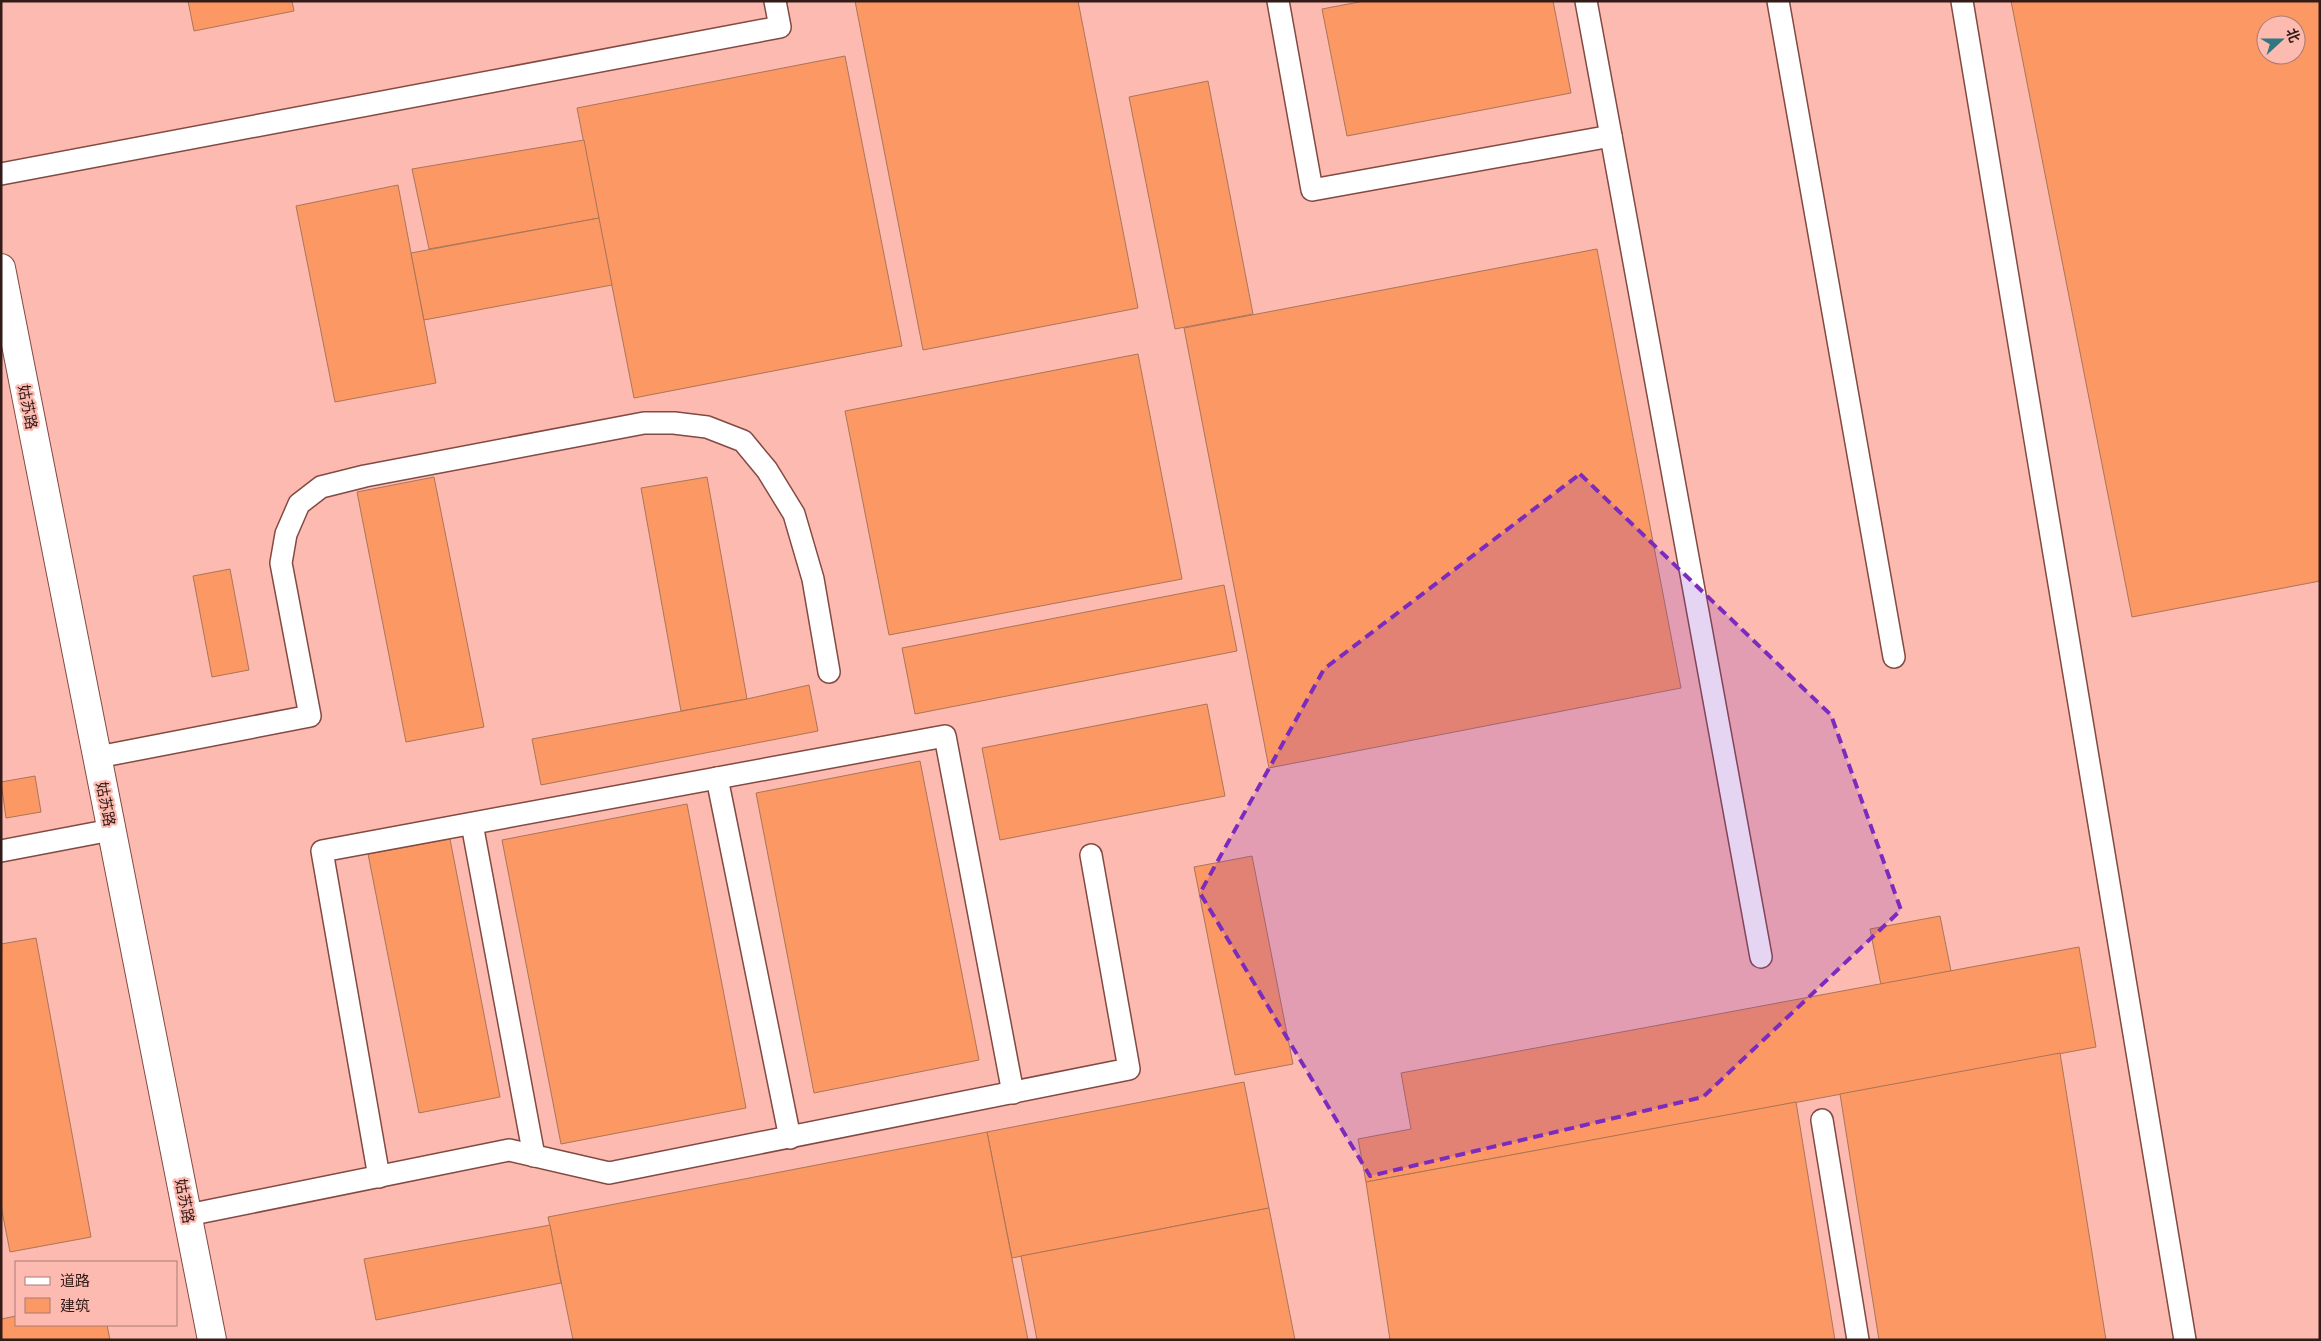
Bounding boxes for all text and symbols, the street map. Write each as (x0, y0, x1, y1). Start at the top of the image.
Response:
north arrow (2256, 15, 2306, 65)
text: 北 (2282, 26, 2304, 45)
street label: 姑苏路 (14, 383, 42, 431)
street label: 姑苏路 (92, 780, 120, 828)
street label: 姑苏路 (171, 1177, 199, 1225)
legend (15, 1261, 178, 1326)
text: 道路 (60, 1271, 90, 1290)
text: 建筑 (60, 1296, 90, 1315)

